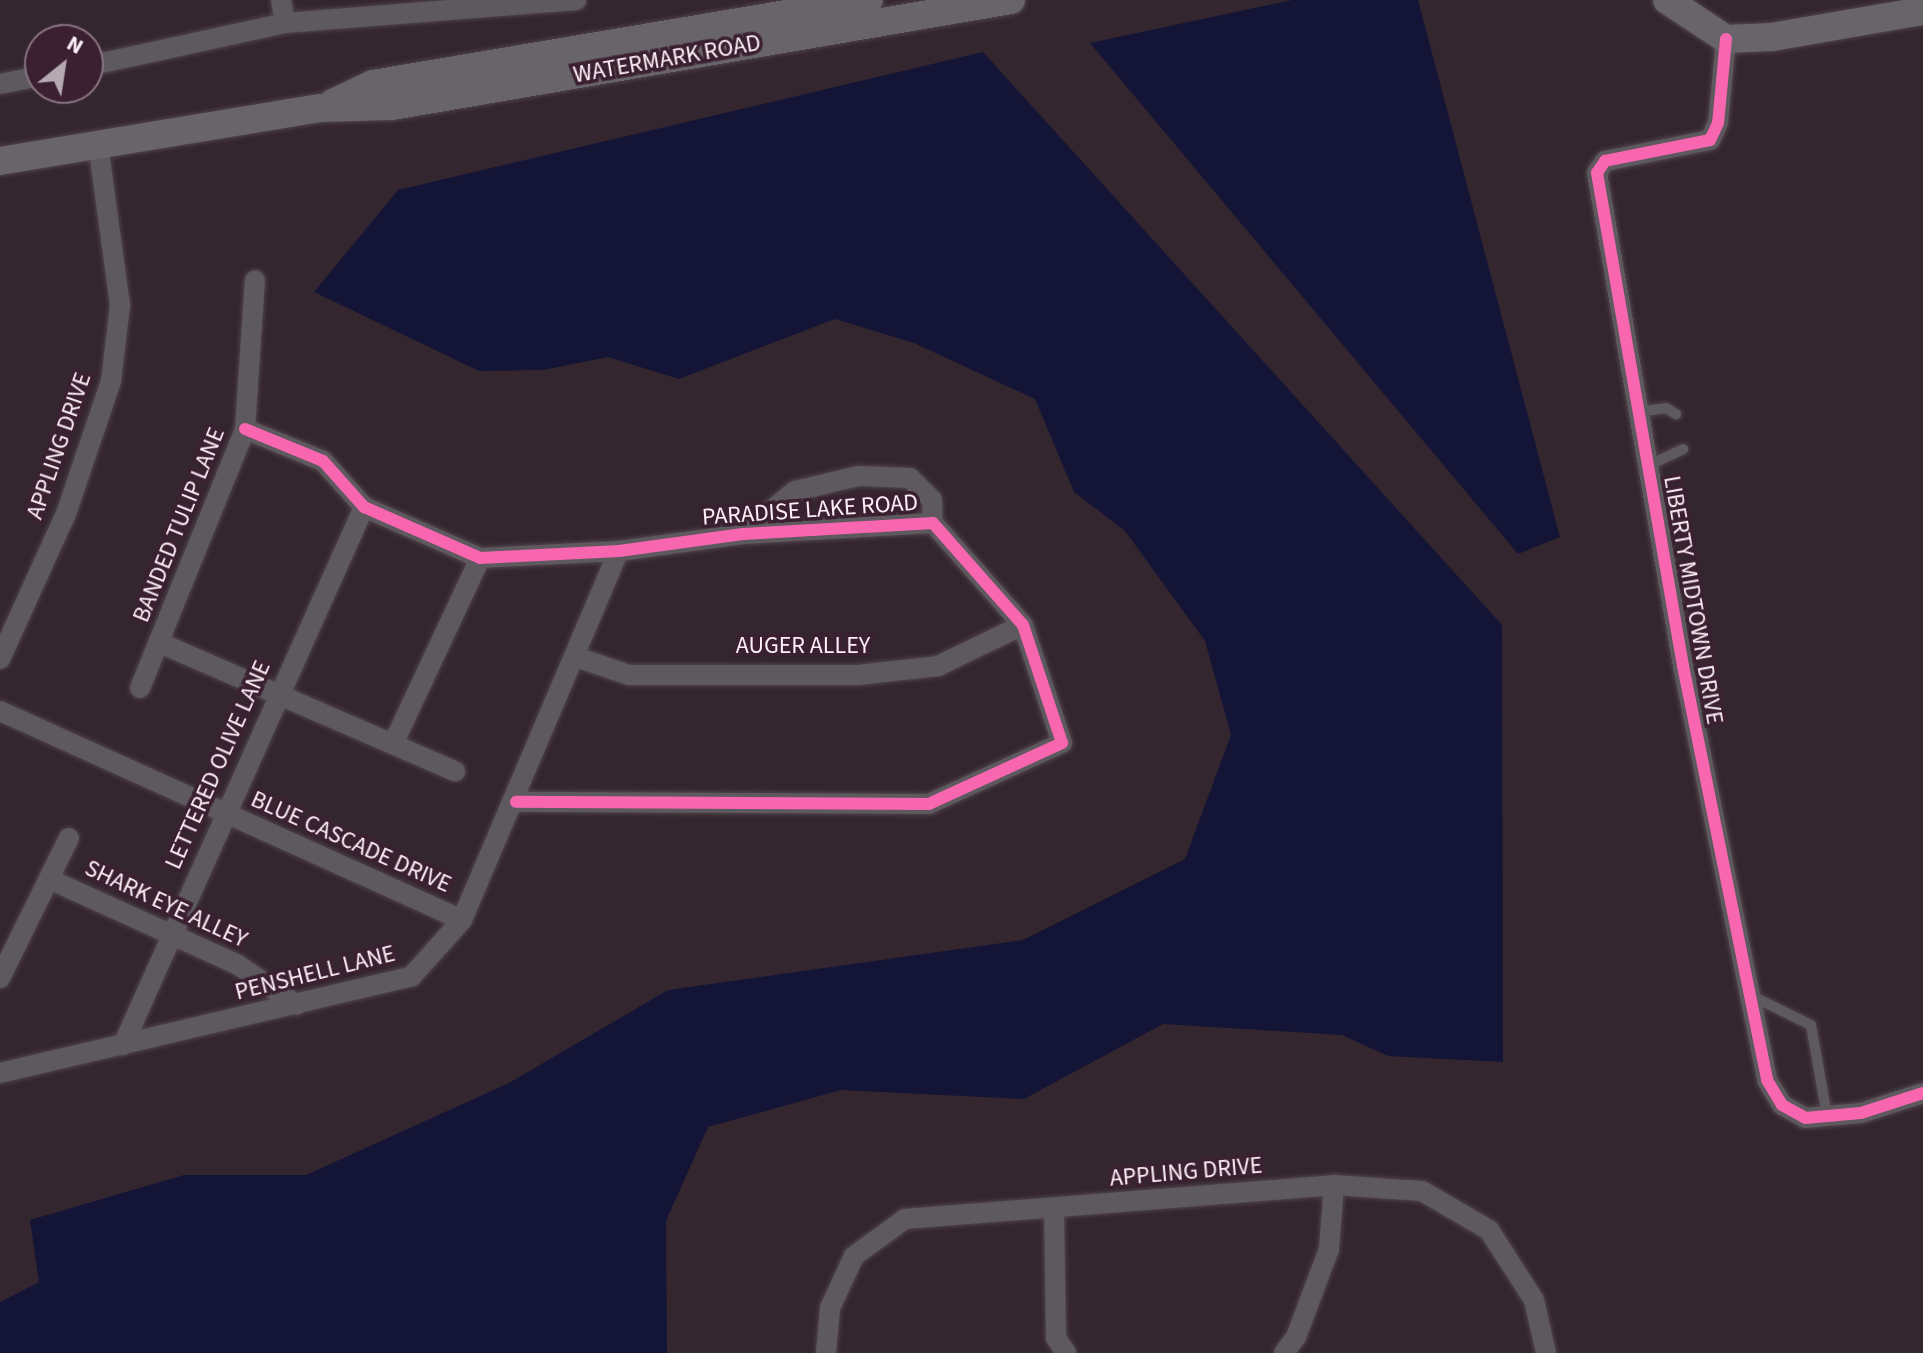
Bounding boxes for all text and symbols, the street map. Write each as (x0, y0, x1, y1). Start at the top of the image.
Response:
north arrow (24, 24, 104, 104)
text: N (61, 27, 89, 62)
street label: WATERMARK ROAD (571, 28, 763, 90)
street label: APPLING DRIVE (20, 369, 98, 523)
street label: BANDED TULIP LANE (127, 424, 231, 626)
street label: LIBERTY MIDTOWN DRIVE (1657, 474, 1729, 726)
street label: PARADISE LAKE ROAD (701, 488, 919, 532)
street label: AUGER ALLEY (736, 632, 870, 660)
street label: LETTERED OLIVE LANE (159, 656, 277, 874)
street label: BLUE CASCADE DRIVE (246, 785, 456, 899)
street label: SHARK EYE ALLEY (80, 854, 252, 954)
street label: PENSHELL LANE (232, 939, 398, 1007)
street label: APPLING DRIVE (1109, 1151, 1263, 1193)

